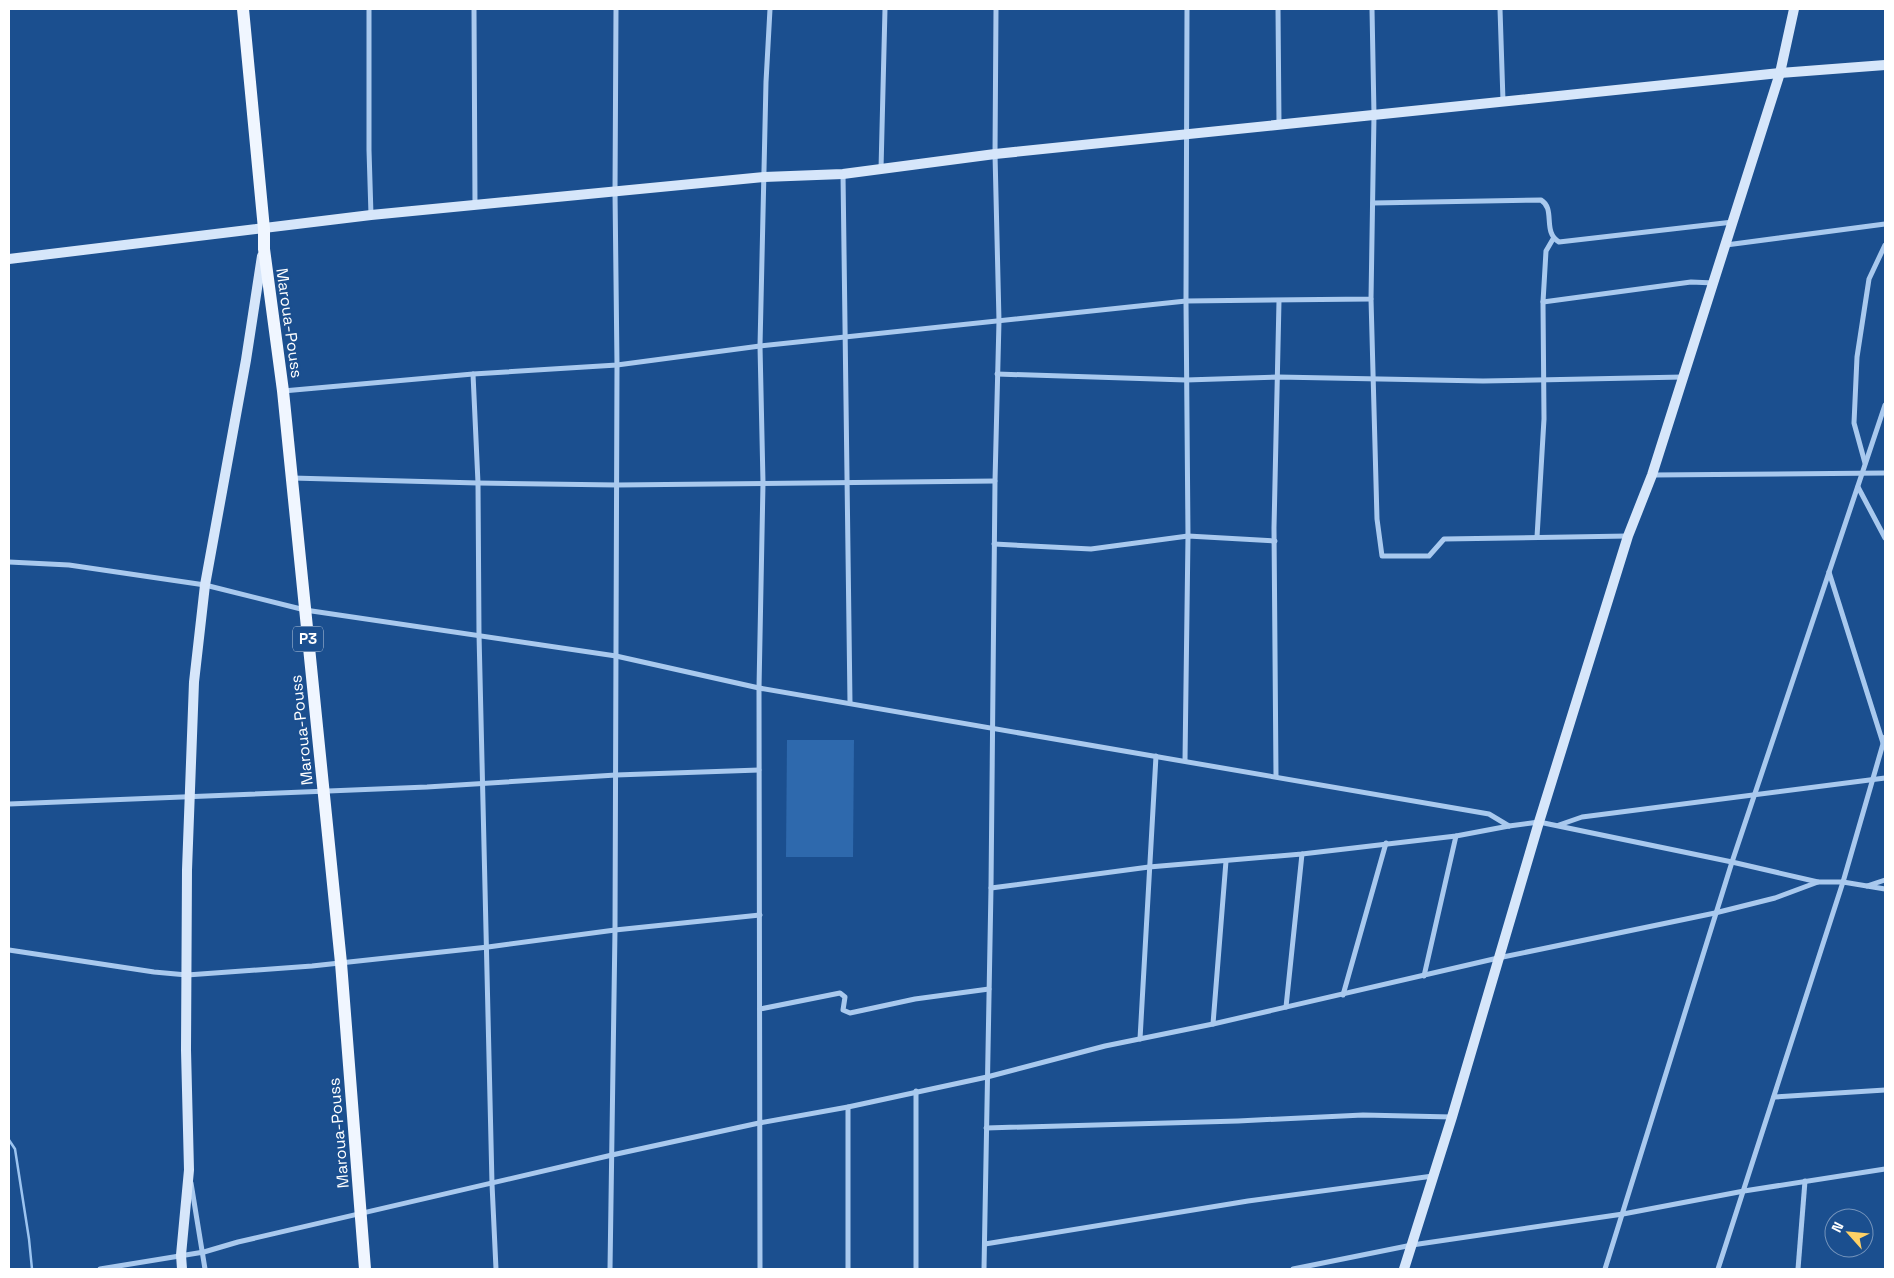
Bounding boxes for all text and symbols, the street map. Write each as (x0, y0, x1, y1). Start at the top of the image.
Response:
street label: Maroua-Pouss (271, 267, 308, 379)
road number: P3 (293, 626, 323, 652)
street label: Maroua-Pouss (285, 674, 318, 786)
street label: Maroua-Pouss (323, 1077, 354, 1189)
north arrow (1824, 1208, 1874, 1258)
text: N (1827, 1219, 1848, 1235)

